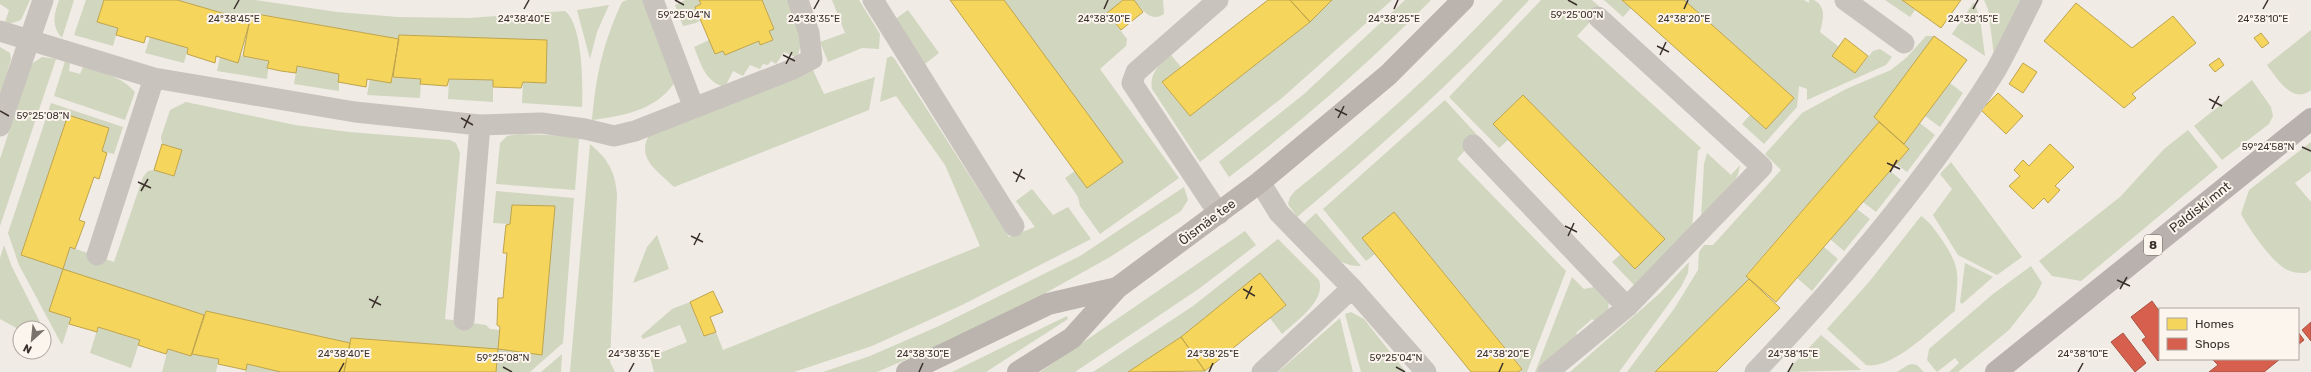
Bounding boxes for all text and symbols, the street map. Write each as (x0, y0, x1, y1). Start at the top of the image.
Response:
text: 59°25'04"N (658, 9, 710, 21)
text: 59°25'00"N (1550, 9, 1604, 21)
text: 24°38'45"E (208, 13, 260, 25)
text: 24°38'40"E (498, 13, 550, 25)
text: 24°38'35"E (788, 13, 840, 25)
text: 24°38'30"E (1078, 13, 1130, 25)
text: 24°38'25"E (1368, 13, 1420, 25)
text: 24°38'20"E (1658, 13, 1710, 25)
text: 24°38'15"E (1948, 13, 1998, 25)
text: 24°38'10"E (2238, 13, 2288, 25)
text: 59°25'08"N (16, 110, 70, 122)
text: 59°24'58"N (2242, 141, 2294, 153)
street label: Paldiski mnt (2166, 178, 2234, 236)
street label: Õismäe tee (1176, 196, 1238, 248)
road number: 8 (2144, 235, 2162, 255)
legend (2159, 308, 2299, 360)
text: Homes (2195, 317, 2234, 331)
north arrow (12, 320, 52, 360)
text: Shops (2195, 337, 2230, 351)
text: N (21, 341, 34, 356)
text: 24°38'40"E (318, 348, 370, 360)
text: 24°38'35"E (608, 348, 660, 360)
text: 24°38'30"E (897, 348, 949, 360)
text: 24°38'25"E (1187, 348, 1239, 360)
text: 24°38'20"E (1477, 348, 1529, 360)
text: 24°38'15"E (1768, 348, 1818, 360)
text: 24°38'10"E (2058, 348, 2108, 360)
text: 59°25'08"N (476, 352, 530, 364)
text: 59°25'04"N (1370, 352, 1422, 364)

